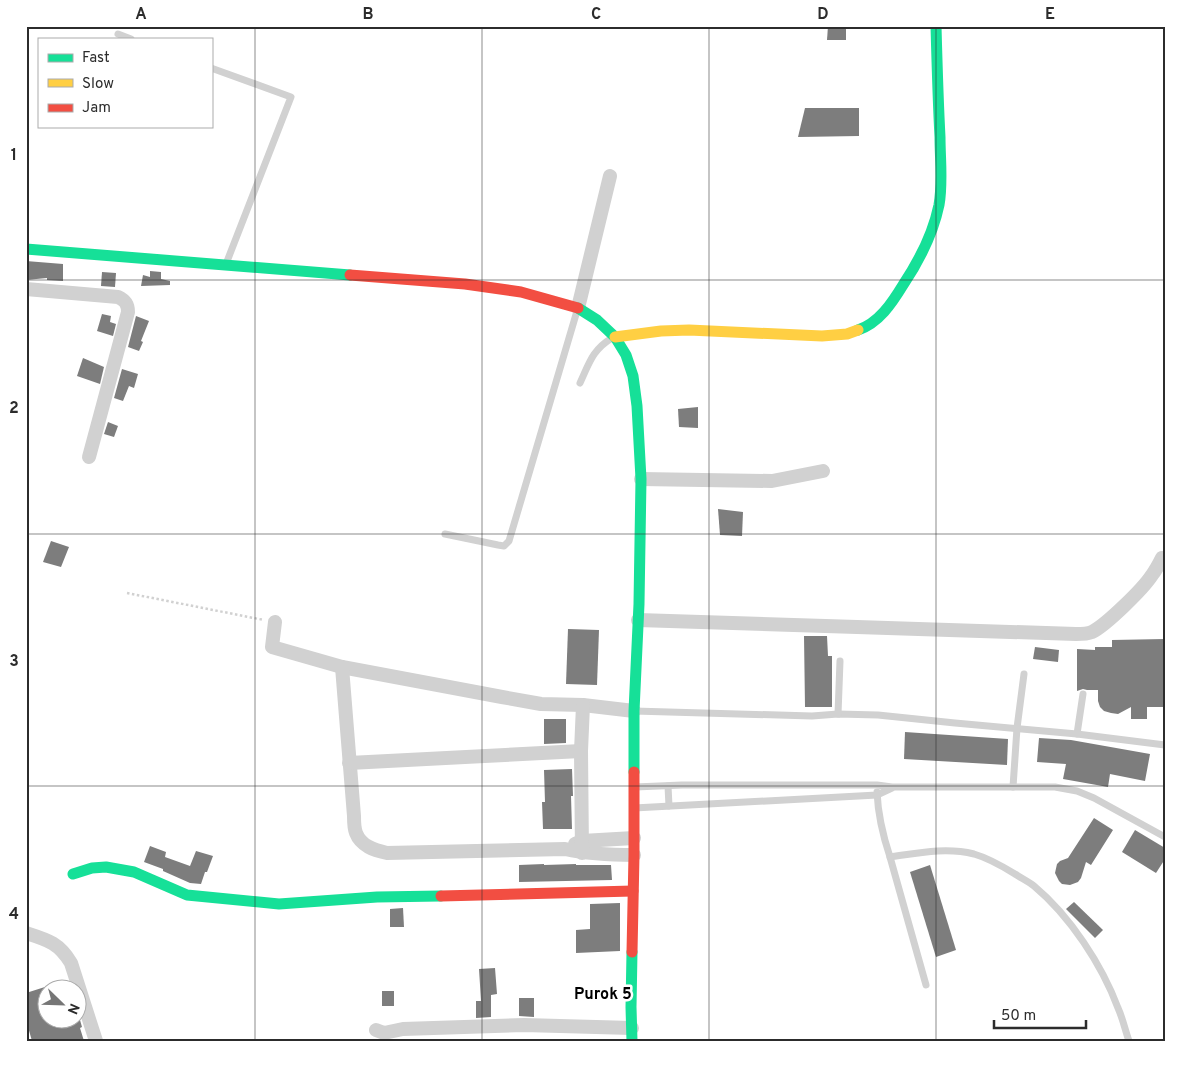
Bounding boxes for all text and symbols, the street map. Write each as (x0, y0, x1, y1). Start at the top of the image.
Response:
text: A (135, 5, 147, 25)
text: B (362, 5, 374, 25)
text: C (591, 5, 601, 25)
text: D (817, 5, 829, 25)
text: E (1045, 5, 1055, 25)
legend (38, 38, 212, 128)
text: Fast (82, 49, 110, 68)
text: Slow (82, 75, 114, 94)
text: Jam (82, 99, 111, 118)
text: 1 (11, 146, 17, 166)
text: 2 (9, 399, 19, 419)
text: 3 (9, 652, 19, 672)
text: 4 (9, 905, 19, 925)
north arrow (38, 980, 88, 1030)
district label: Purok 5 (574, 985, 632, 1005)
scale bar (994, 997, 1086, 1029)
text: N (63, 1001, 82, 1016)
text: 50 m (1001, 1007, 1036, 1026)

